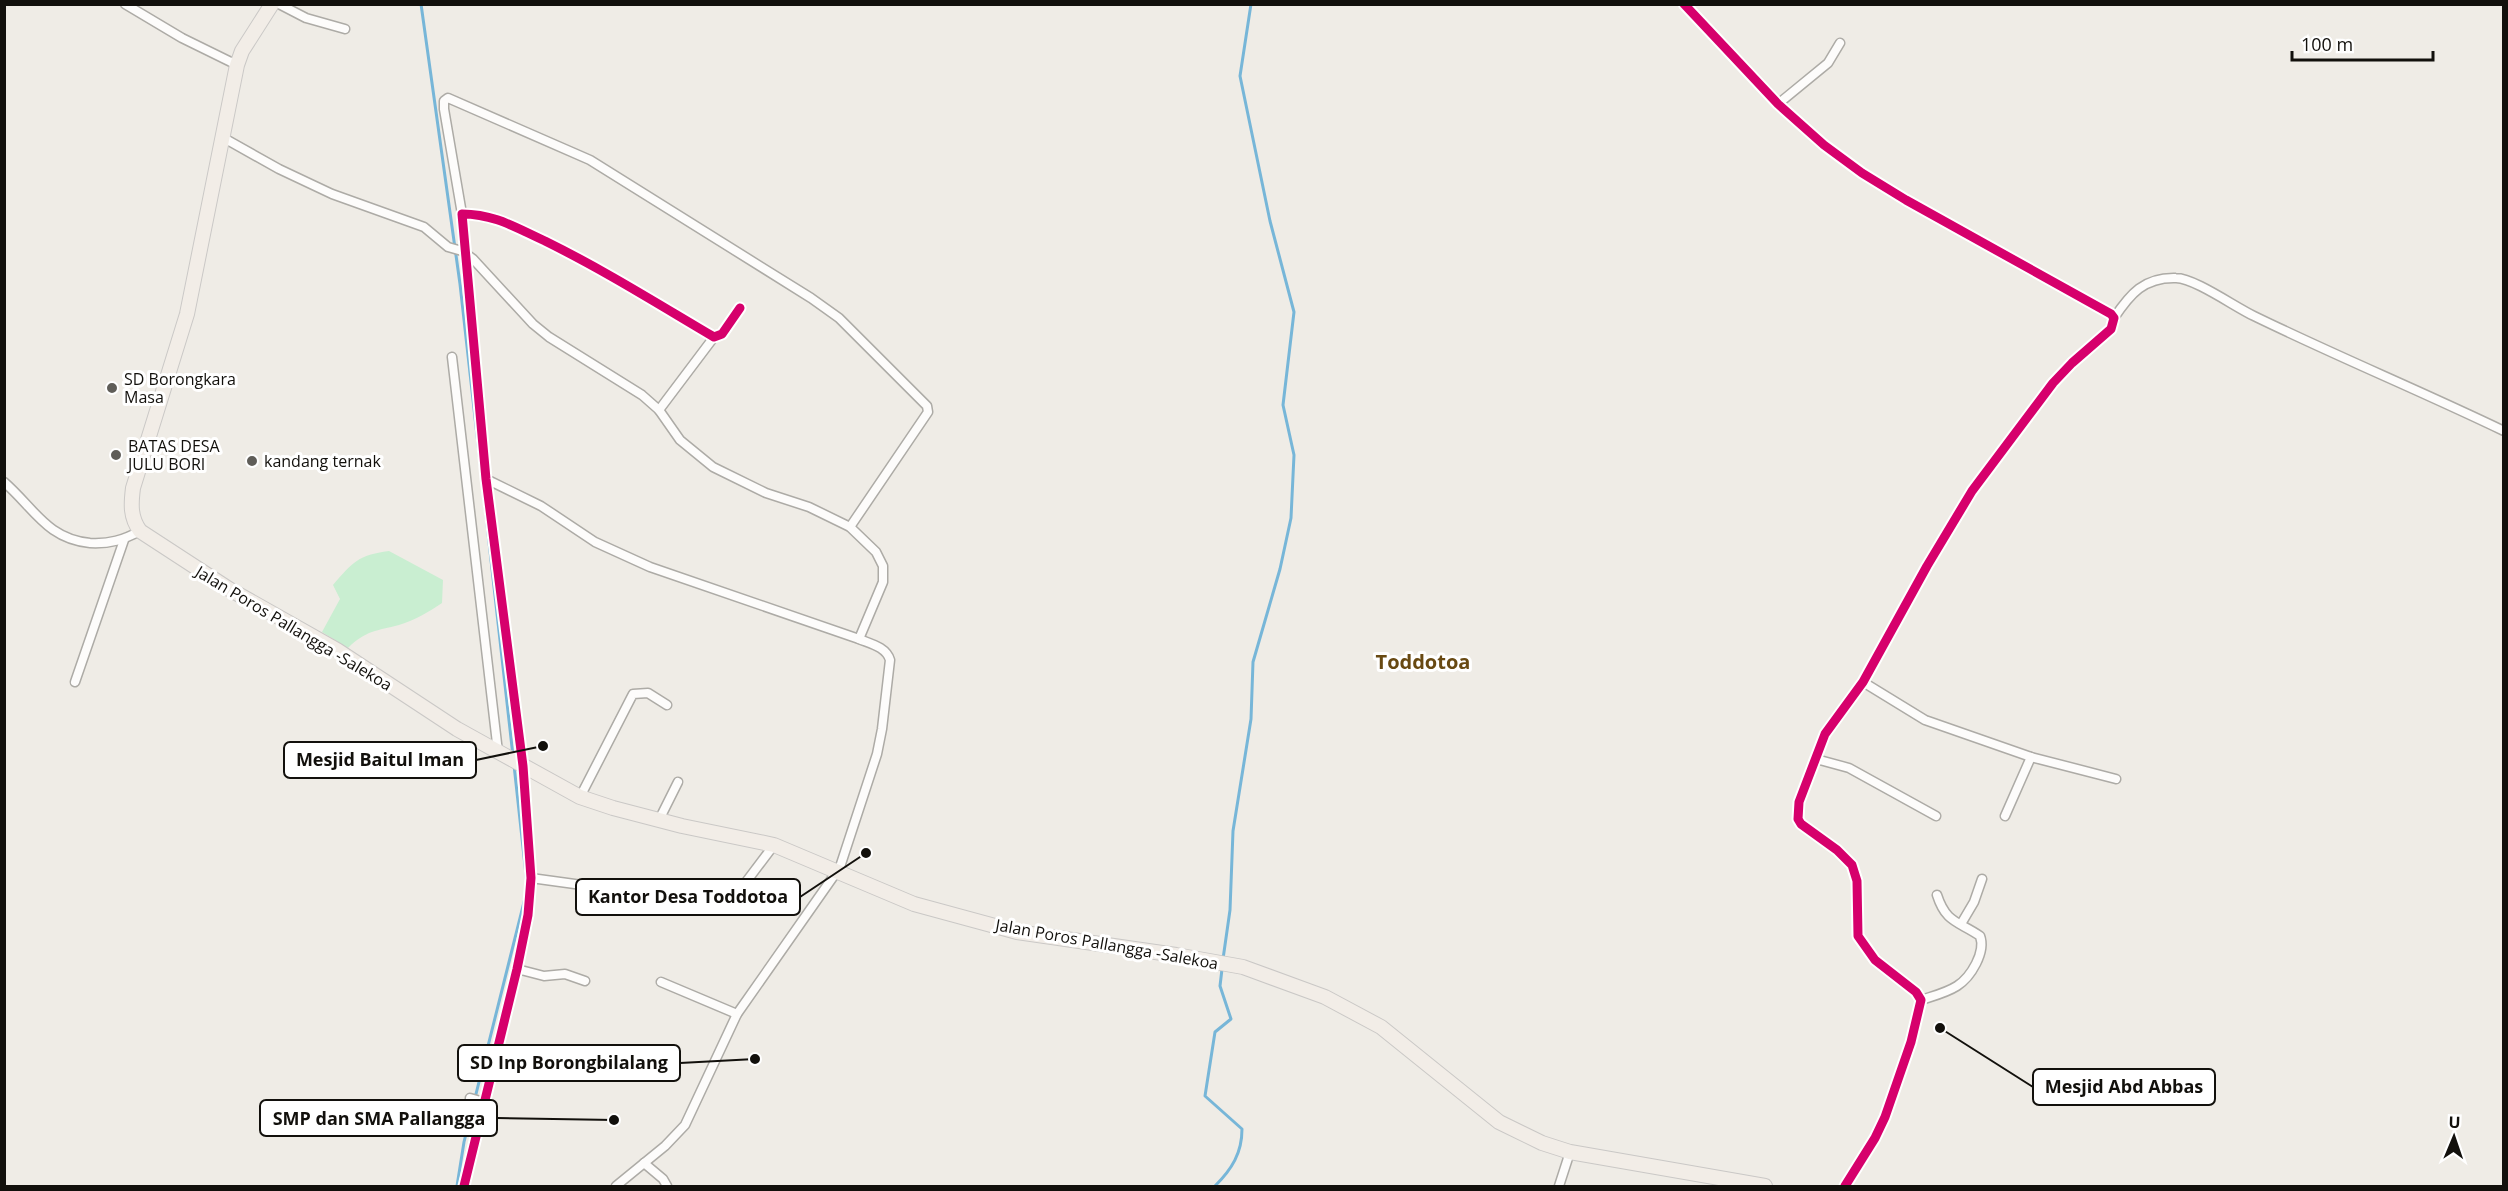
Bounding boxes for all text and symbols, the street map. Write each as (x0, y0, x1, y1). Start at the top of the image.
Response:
scale bar (2292, 24, 2433, 62)
text: 100 m (2301, 32, 2353, 56)
place label: SD Borongkara Masa (124, 368, 236, 408)
marker: SD Borongkara Masa (105, 381, 119, 395)
place label: BATAS DESA JULU BORI (126, 435, 221, 475)
marker: BATAS DESA JULU BORI (109, 448, 123, 462)
place label: kandang ternak (264, 450, 381, 472)
marker: kandang ternak (245, 454, 259, 468)
street label: Jalan Poros Pallangga -Salekoa (190, 559, 396, 696)
district label: Toddotoa (1376, 648, 1470, 675)
callout: Mesjid Baitul Iman (284, 742, 476, 778)
text: Mesjid Baitul Iman (296, 747, 464, 771)
callout: Kantor Desa Toddotoa (576, 879, 800, 915)
text: Kantor Desa Toddotoa (588, 884, 788, 908)
street label: Jalan Poros Pallangga -Salekoa (992, 913, 1220, 974)
callout: SD Inp Borongbilalang (458, 1045, 680, 1081)
text: SD Inp Borongbilalang (470, 1050, 668, 1074)
callout: Mesjid Abd Abbas (2033, 1069, 2215, 1105)
text: Mesjid Abd Abbas (2045, 1074, 2203, 1098)
callout: SMP dan SMA Pallangga (260, 1100, 497, 1136)
text: SMP dan SMA Pallangga (273, 1106, 485, 1130)
north arrow (2424, 1107, 2484, 1167)
text: U (2448, 1111, 2461, 1133)

